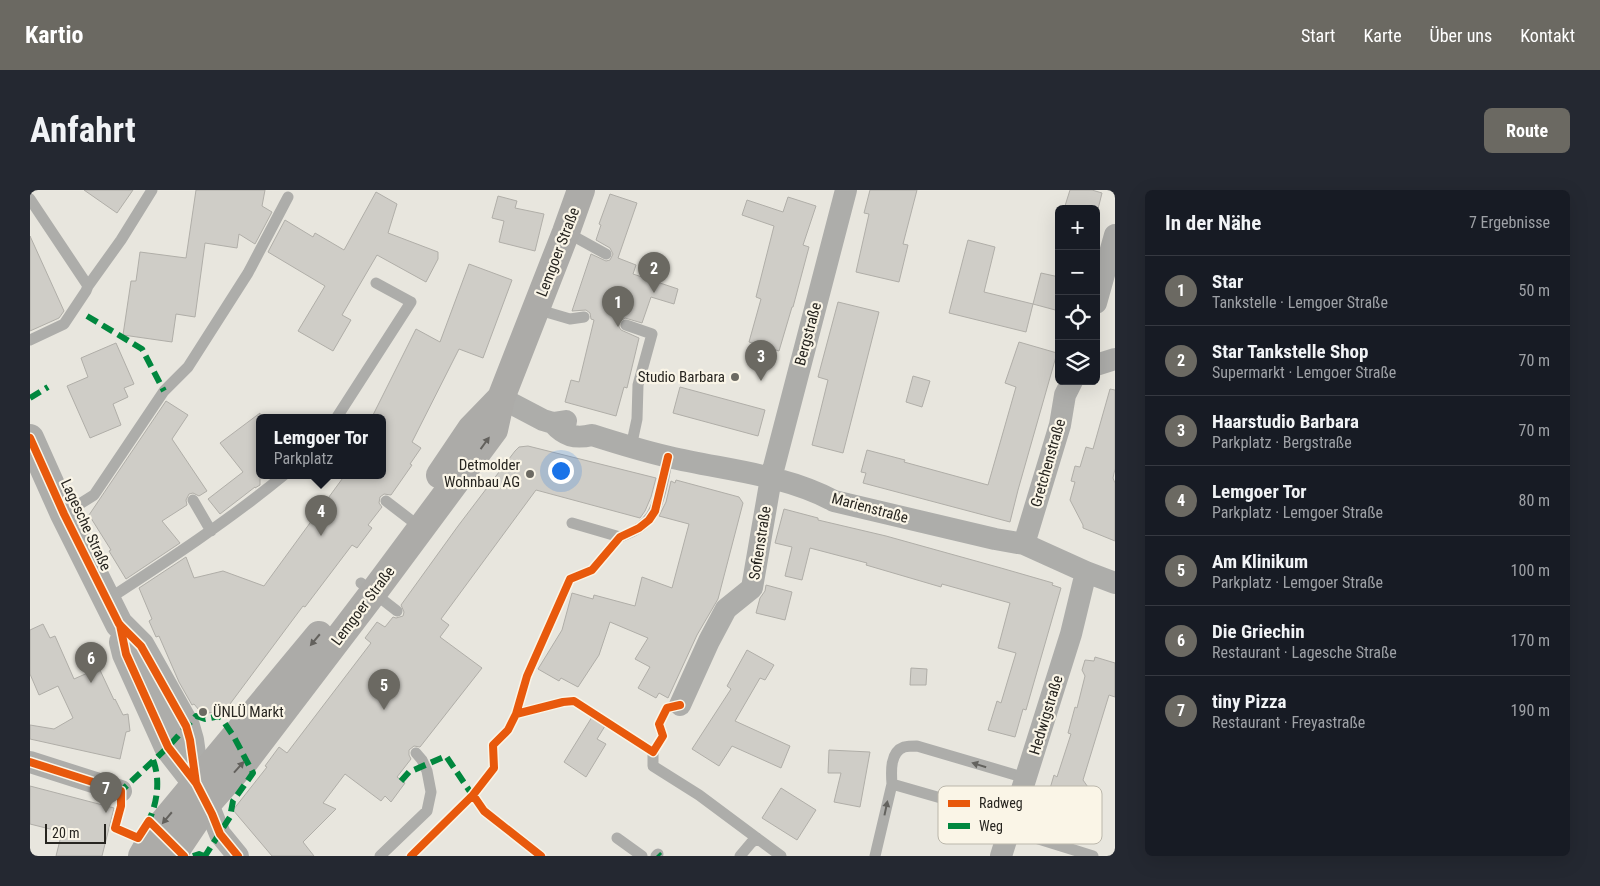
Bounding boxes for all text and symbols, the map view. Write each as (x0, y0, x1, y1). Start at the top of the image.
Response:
text: Kartio (25, 21, 83, 49)
text: Start (1301, 25, 1335, 46)
text: Karte (1363, 25, 1402, 46)
text: Über uns (1430, 25, 1492, 46)
text: Kontakt (1520, 25, 1575, 46)
button: Route (1484, 108, 1570, 153)
text: Anfahrt (30, 110, 136, 151)
street label: Lemgoer Straße (533, 205, 583, 299)
map controls (1055, 205, 1100, 385)
button: + (1055, 205, 1100, 250)
text: In der Nähe (1165, 211, 1261, 235)
text: 7 Ergebnisse (1469, 213, 1550, 232)
button: − (1055, 250, 1100, 295)
pin: 2 (638, 252, 670, 293)
text: Star (1212, 270, 1243, 293)
text: 1 (1177, 281, 1185, 300)
text: 50 m (1518, 281, 1550, 300)
pin: 1 (602, 286, 634, 327)
text: Tankstelle · Lemgoer Straße (1212, 293, 1388, 312)
button: locate (1055, 295, 1100, 340)
street label: Bergstraße (791, 300, 825, 368)
pin: 3 (745, 340, 777, 381)
button: layers (1055, 340, 1100, 385)
text: Star Tankstelle Shop (1212, 340, 1368, 363)
text: 2 (1177, 351, 1185, 370)
text: 70 m (1518, 351, 1550, 370)
text: Supermarkt · Lemgoer Straße (1212, 363, 1396, 382)
place label: Studio Barbara (638, 368, 725, 386)
marker: Studio Barbara (729, 371, 741, 383)
text: Haarstudio Barbara (1212, 410, 1359, 433)
popup (256, 414, 386, 479)
street label: Gretchenstraße (1027, 417, 1069, 509)
text: 3 (1177, 421, 1185, 440)
text: 70 m (1518, 421, 1550, 440)
text: Lemgoer Tor (274, 426, 368, 449)
text: Parkplatz · Bergstraße (1212, 433, 1352, 452)
one-way arrow (480, 436, 490, 449)
text: Parkplatz (274, 449, 333, 468)
place label: Detmolder Wohnbau AG (444, 456, 520, 491)
your location (548, 458, 574, 484)
marker: Detmolder Wohnbau AG (524, 468, 536, 480)
street label: Lagesche Straße (57, 476, 115, 574)
text: Lemgoer Tor (1212, 480, 1307, 503)
street label: Marienstraße (830, 489, 910, 527)
text: 4 (1177, 491, 1185, 510)
text: 80 m (1518, 491, 1550, 510)
pin: 4 (305, 495, 337, 536)
text: Parkplatz · Lemgoer Straße (1212, 503, 1383, 522)
street label: Sofienstraße (745, 505, 775, 581)
text: Am Klinikum (1212, 550, 1308, 573)
text: 5 (1177, 561, 1185, 580)
text: 100 m (1511, 561, 1550, 580)
street label: Lemgoer Straße (328, 563, 398, 649)
text: Parkplatz · Lemgoer Straße (1212, 573, 1383, 592)
text: Die Griechin (1212, 620, 1305, 643)
text: 6 (1177, 631, 1185, 650)
text: 170 m (1511, 631, 1550, 650)
one-way arrow (309, 633, 320, 646)
pin: 6 (75, 642, 107, 683)
text: Restaurant · Lagesche Straße (1212, 643, 1397, 662)
pin: 5 (368, 669, 400, 710)
street label: Hedwigstraße (1025, 673, 1067, 757)
text: tiny Pizza (1212, 690, 1287, 713)
text: 7 (1177, 701, 1185, 720)
text: 190 m (1511, 701, 1550, 720)
place label: ÜNLÜ Markt (213, 703, 284, 721)
marker: ÜNLÜ Markt (197, 706, 209, 718)
text: Restaurant · Freyastraße (1212, 713, 1365, 732)
one-way arrow (972, 760, 987, 768)
one-way arrow (233, 762, 245, 774)
pin: 7 (90, 772, 122, 813)
legend (938, 786, 1102, 844)
text: Radweg (979, 795, 1023, 811)
one-way arrow (882, 801, 890, 816)
one-way arrow (162, 811, 173, 824)
text: Weg (979, 818, 1003, 834)
scale bar (45, 821, 106, 844)
text: 20 m (52, 825, 80, 841)

